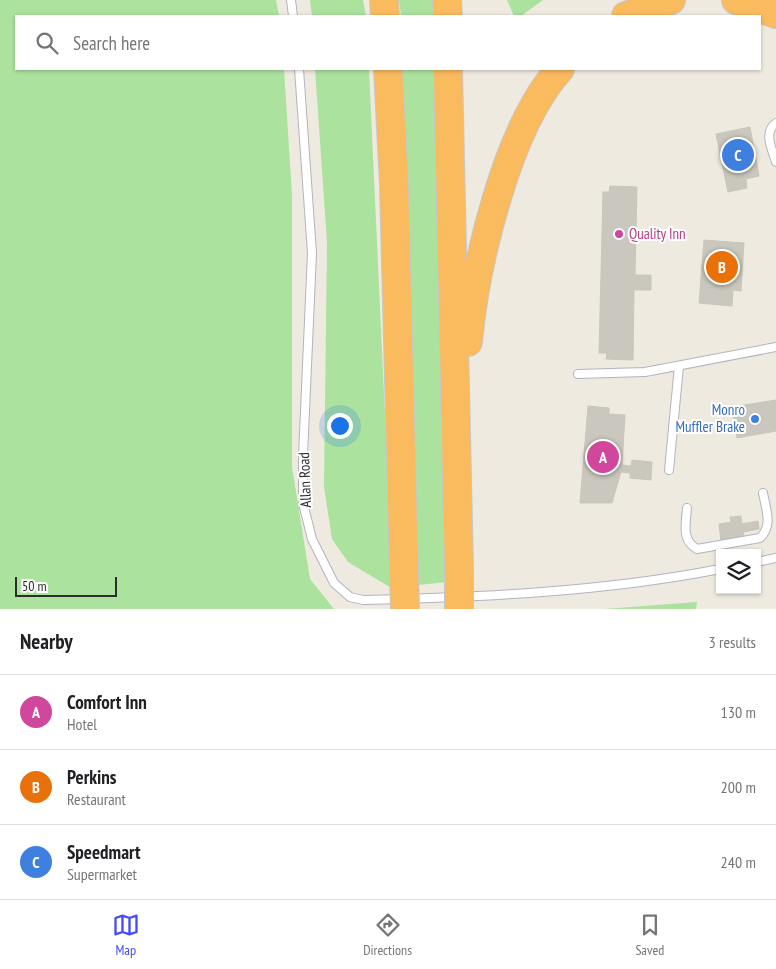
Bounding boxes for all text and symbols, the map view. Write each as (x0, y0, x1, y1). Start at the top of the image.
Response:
search box (15, 15, 761, 70)
icon: search (33, 29, 61, 57)
text: Search here (73, 31, 150, 55)
pin: C (722, 136, 754, 174)
place label: Quality Inn (629, 224, 686, 243)
marker: Quality Inn (613, 228, 625, 240)
pin: B (706, 248, 738, 286)
place label: Monro Muffler Brake (676, 400, 745, 436)
your location (327, 413, 353, 439)
marker: Monro Muffler Brake (749, 413, 761, 425)
pin: A (587, 438, 619, 476)
street label: Allan Road (294, 452, 315, 508)
map controls (716, 549, 761, 594)
button: layers (716, 549, 761, 594)
scale bar (15, 574, 118, 597)
text: 50 m (22, 577, 47, 595)
text: Nearby (20, 628, 73, 655)
text: 3 results (709, 632, 756, 652)
text: Comfort Inn (67, 690, 147, 714)
text: A (32, 702, 40, 722)
text: 130 m (721, 702, 756, 722)
text: Hotel (67, 714, 97, 734)
text: Perkins (67, 765, 116, 789)
text: B (32, 777, 40, 797)
text: 200 m (721, 777, 756, 797)
text: Restaurant (67, 789, 126, 809)
text: Speedmart (67, 840, 141, 864)
text: C (32, 852, 40, 872)
text: 240 m (721, 852, 756, 872)
text: Supermarket (67, 864, 137, 884)
tab: Map (112, 911, 140, 959)
tab: Directions (363, 911, 412, 959)
tab: Saved (635, 911, 664, 959)

